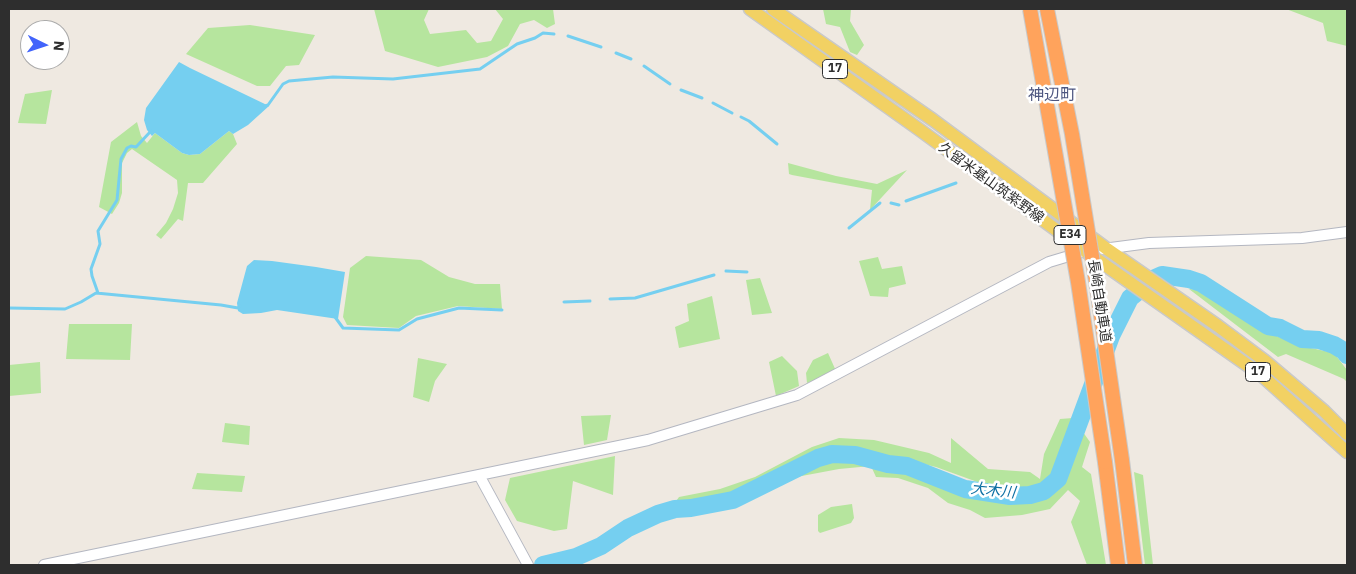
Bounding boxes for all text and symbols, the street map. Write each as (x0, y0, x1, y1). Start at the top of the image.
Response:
north arrow (20, 20, 70, 70)
text: N (50, 40, 68, 52)
road number: 17 (822, 60, 848, 78)
district label: 神辺町 (1028, 85, 1076, 105)
street label: 久留米基山筑紫野線 (935, 139, 1047, 227)
road number: E34 (1054, 226, 1086, 244)
street label: 長崎自動車道 (1084, 258, 1114, 344)
road number: 17 (1246, 362, 1270, 382)
water label: 大木川 (970, 480, 1016, 502)

